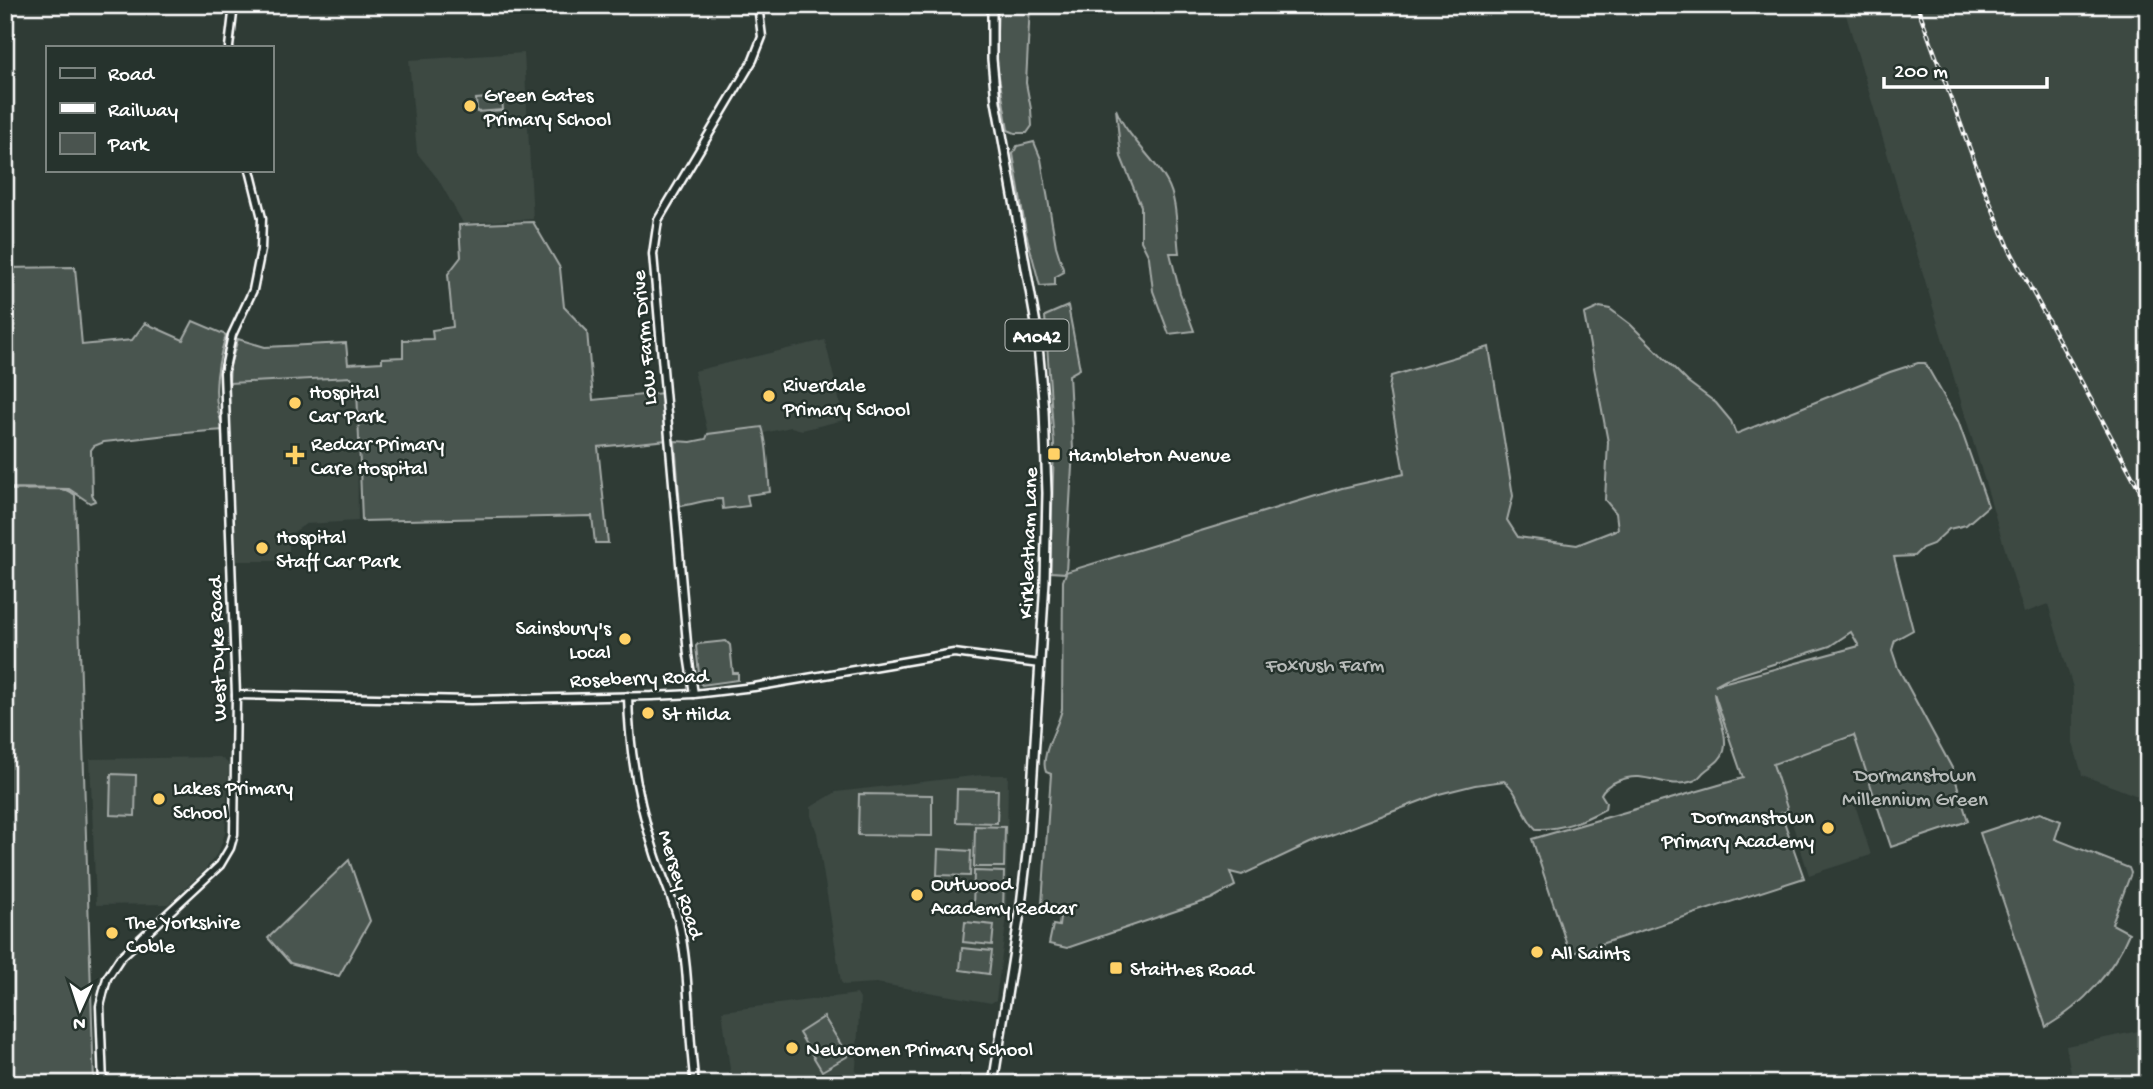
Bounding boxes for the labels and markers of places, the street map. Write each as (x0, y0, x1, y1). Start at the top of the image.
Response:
place label: Green Gates Primary School (483, 85, 611, 134)
marker: Green Gates Primary School (462, 98, 478, 114)
place label: Riverdale Primary School (782, 375, 910, 424)
place label: Hospital Car Park (309, 382, 387, 431)
marker: Riverdale Primary School (761, 388, 777, 404)
marker: Hospital Car Park (287, 395, 303, 411)
place label: Redcar Primary Care Hospital (311, 434, 444, 483)
marker: Redcar Primary Care Hospital (285, 445, 305, 465)
place label: Hambleton Avenue (1068, 445, 1232, 470)
marker: Hambleton Avenue (1046, 446, 1062, 462)
place label: Hospital Staff Car Park (276, 527, 402, 576)
marker: Hospital Staff Car Park (254, 540, 270, 556)
place label: Sainsbury's Local (516, 618, 612, 667)
marker: Sainsbury's Local (617, 631, 633, 647)
place label: St Hilda (662, 704, 732, 729)
marker: St Hilda (640, 705, 656, 721)
place label: Lakes Primary School (173, 778, 293, 827)
marker: Lakes Primary School (151, 791, 167, 807)
place label: Dormanstown Primary Academy (1661, 807, 1814, 856)
marker: Dormanstown Primary Academy (1820, 820, 1836, 836)
place label: Outwood Academy Redcar (931, 874, 1077, 923)
marker: Outwood Academy Redcar (909, 887, 925, 903)
place label: The Yorkshire Coble (125, 912, 242, 961)
marker: The Yorkshire Coble (104, 925, 120, 941)
place label: All Saints (1551, 943, 1631, 968)
marker: All Saints (1529, 944, 1545, 960)
place label: Staithes Road (1130, 959, 1255, 984)
marker: Staithes Road (1108, 960, 1124, 976)
place label: Newcomen Primary School (806, 1039, 1033, 1064)
marker: Newcomen Primary School (784, 1040, 800, 1056)

